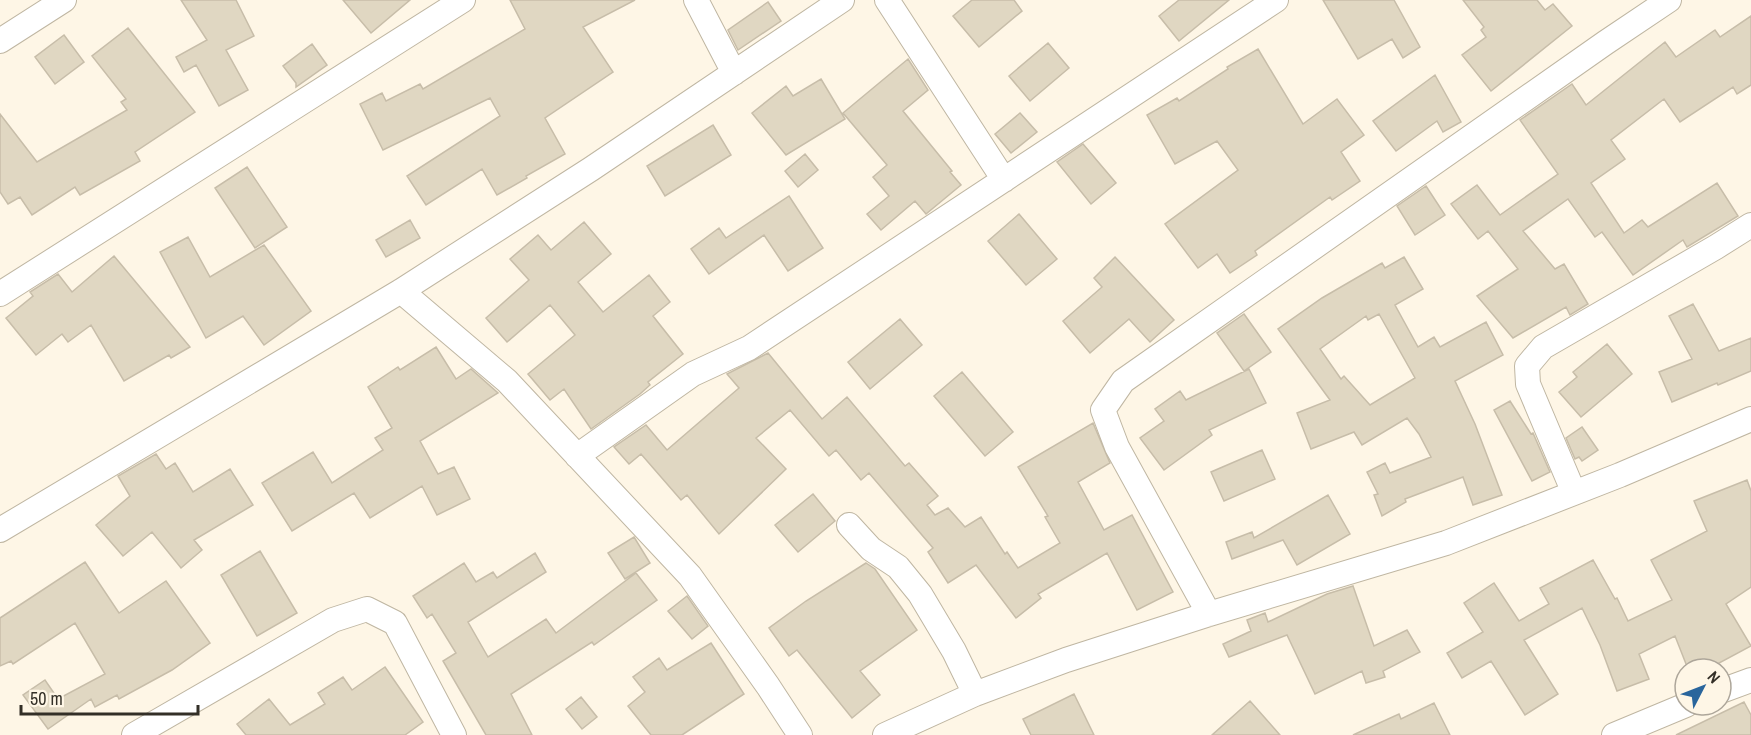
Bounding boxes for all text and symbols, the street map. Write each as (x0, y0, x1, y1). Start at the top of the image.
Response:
north arrow (1673, 657, 1733, 717)
text: N (1703, 666, 1725, 688)
scale bar (21, 678, 198, 716)
text: 50 m (30, 686, 63, 711)

